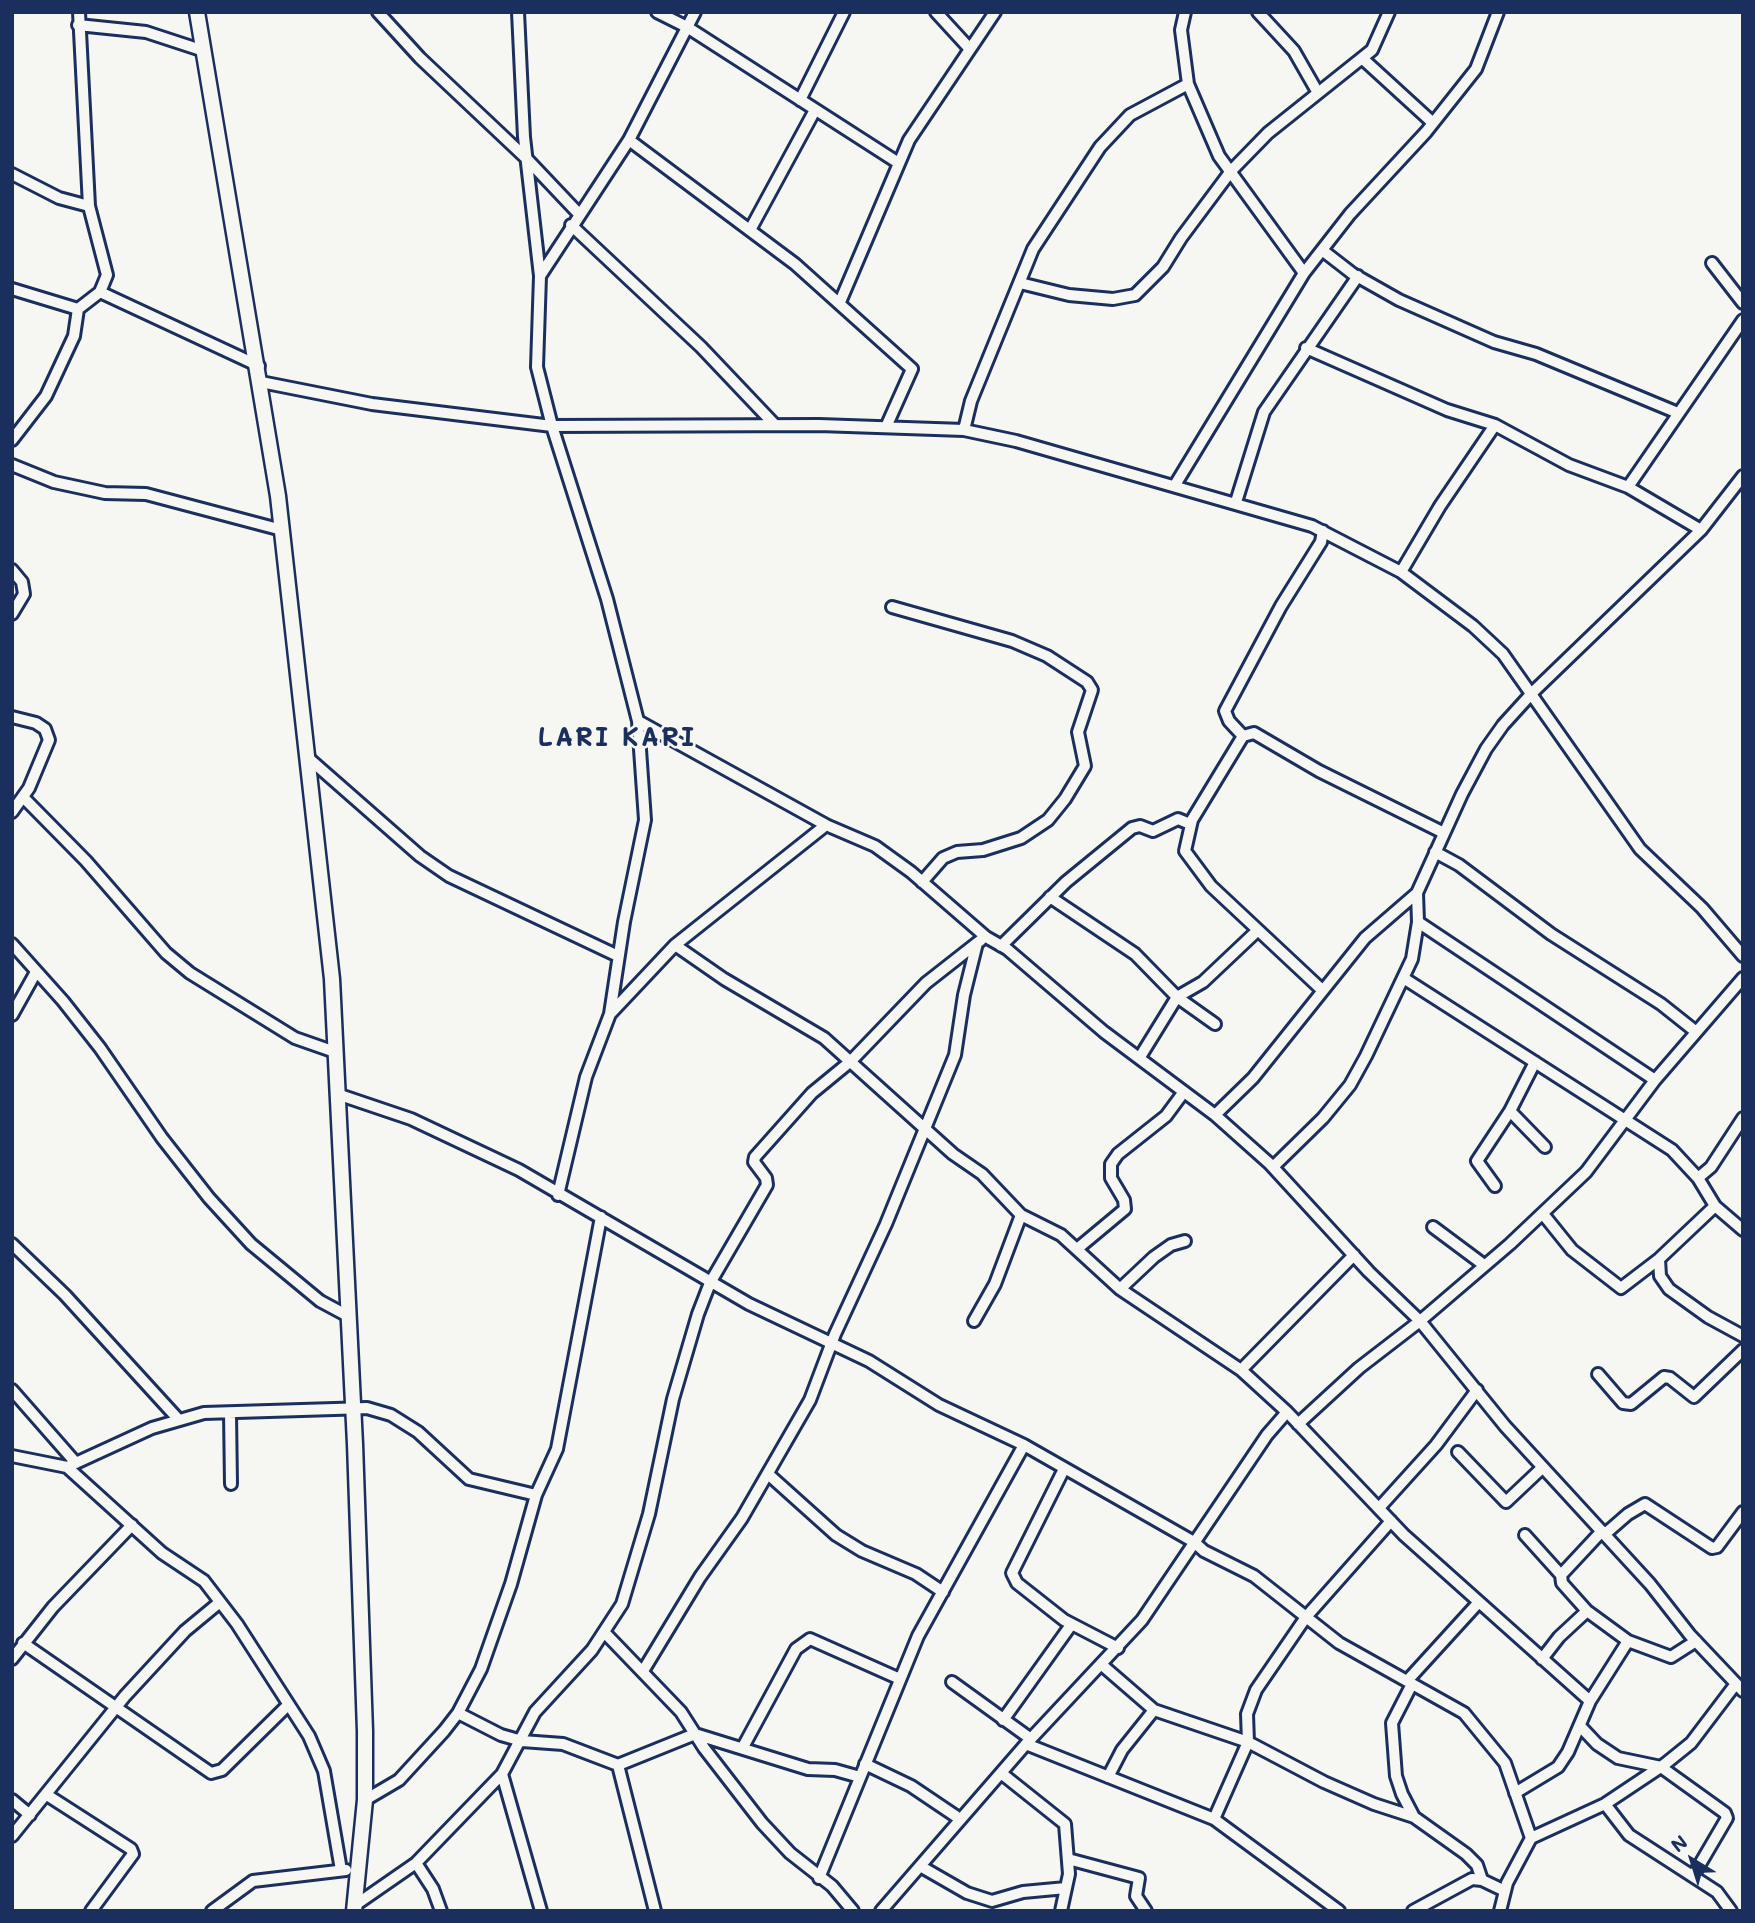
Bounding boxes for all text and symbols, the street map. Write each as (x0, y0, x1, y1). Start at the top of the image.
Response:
district label: LARI KARI (539, 722, 695, 754)
north arrow (1657, 1825, 1727, 1895)
text: N (1665, 1829, 1692, 1857)

